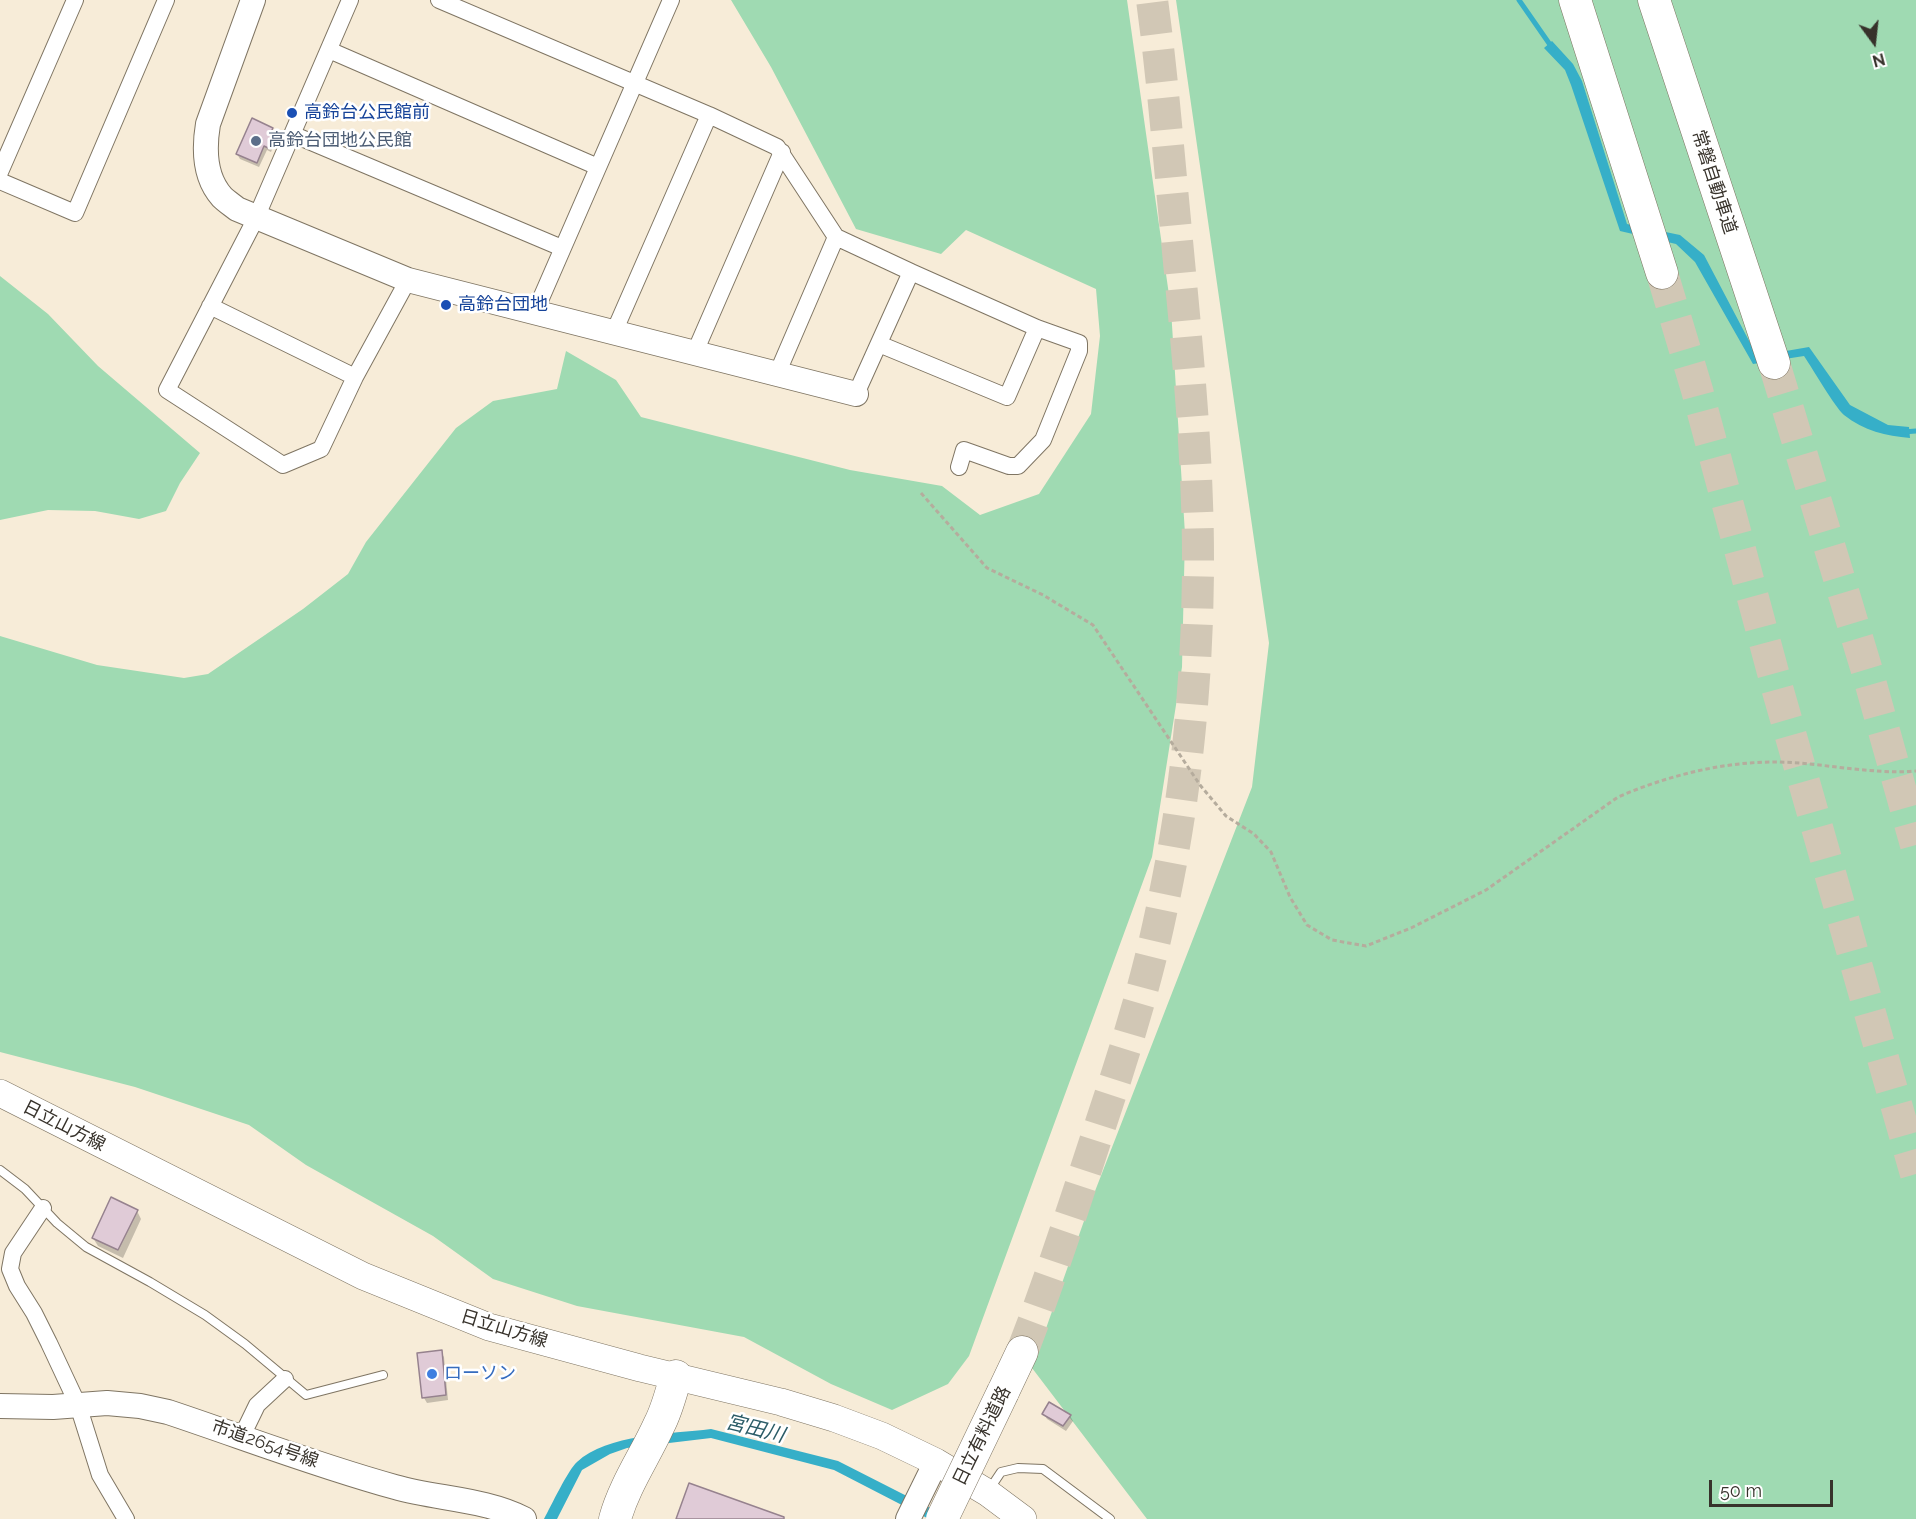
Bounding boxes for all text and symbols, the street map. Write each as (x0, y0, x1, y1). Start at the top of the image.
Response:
north arrow (1844, 12, 1904, 72)
text: N (1870, 49, 1887, 71)
place label: 高鈴台公民館前 (304, 102, 430, 124)
marker: 高鈴台公民館前 (285, 106, 299, 120)
street label: 常磐自動車道 (1687, 127, 1741, 237)
place label: 高鈴台団地公民館 (268, 130, 412, 152)
marker: 高鈴台団地公民館 (249, 134, 263, 148)
place label: 高鈴台団地 (458, 294, 548, 316)
marker: 高鈴台団地 (439, 298, 453, 312)
street label: 日立山方線 (19, 1096, 109, 1156)
street label: 日立山方線 (458, 1306, 550, 1352)
place label: ローソン (444, 1363, 516, 1385)
marker: ローソン (425, 1367, 439, 1381)
street label: 日立有料道路 (949, 1383, 1015, 1489)
water label: 宮田川 (723, 1410, 787, 1448)
street label: 市道2654号線 (209, 1416, 321, 1472)
scale bar (1712, 1468, 1836, 1506)
text: 50 m (1720, 1480, 1762, 1501)

